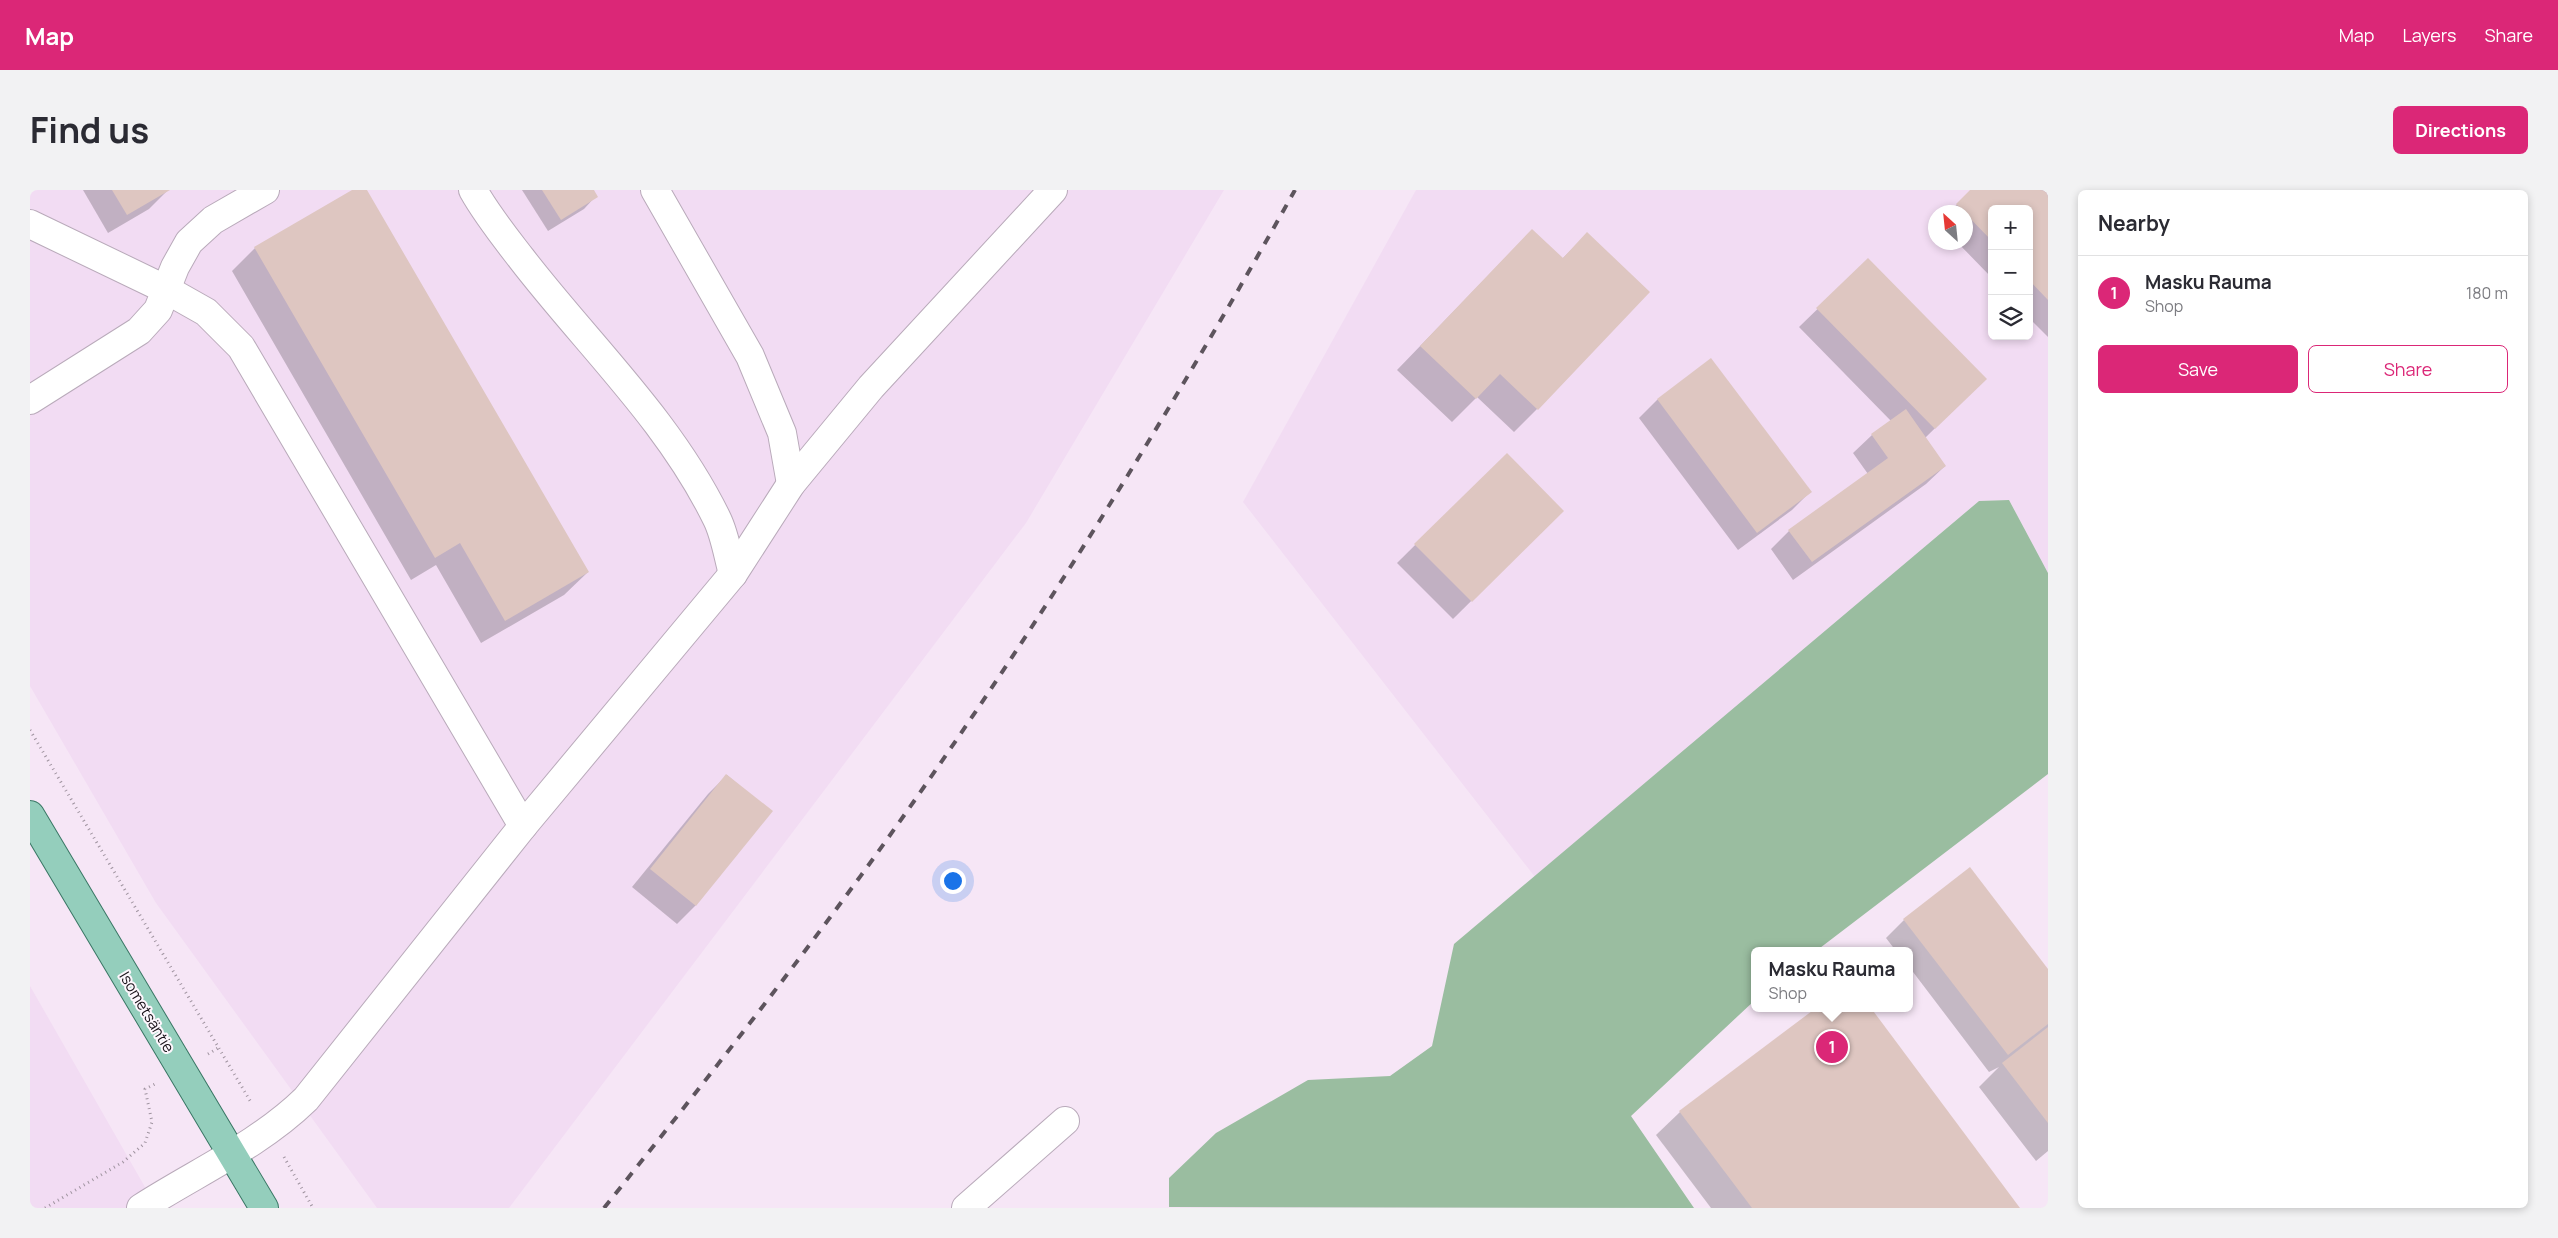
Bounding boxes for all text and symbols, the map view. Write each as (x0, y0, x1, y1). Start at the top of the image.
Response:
text: Map (25, 19, 74, 52)
text: Map (2339, 23, 2374, 47)
text: Layers (2402, 23, 2456, 47)
text: Share (2484, 23, 2533, 47)
text: Find us (30, 106, 149, 154)
button: Directions (2393, 106, 2528, 154)
north arrow (1928, 205, 1973, 250)
map controls (1988, 205, 2033, 340)
button: + (1988, 205, 2033, 250)
text: Nearby (2098, 209, 2170, 237)
button: − (1988, 250, 2033, 295)
text: Masku Rauma (2145, 269, 2272, 295)
text: 1 (2110, 282, 2118, 304)
text: 180 m (2466, 282, 2508, 304)
button: layers (1988, 295, 2033, 340)
text: Shop (2145, 295, 2183, 317)
button: Save (2098, 345, 2298, 393)
button: Share (2308, 345, 2508, 393)
your location (940, 868, 966, 894)
popup (1751, 947, 1913, 1012)
text: Masku Rauma (1769, 956, 1895, 982)
street label: Isometsäntie (115, 968, 180, 1057)
text: Shop (1769, 982, 1807, 1004)
pin: 1 (1816, 1028, 1848, 1066)

